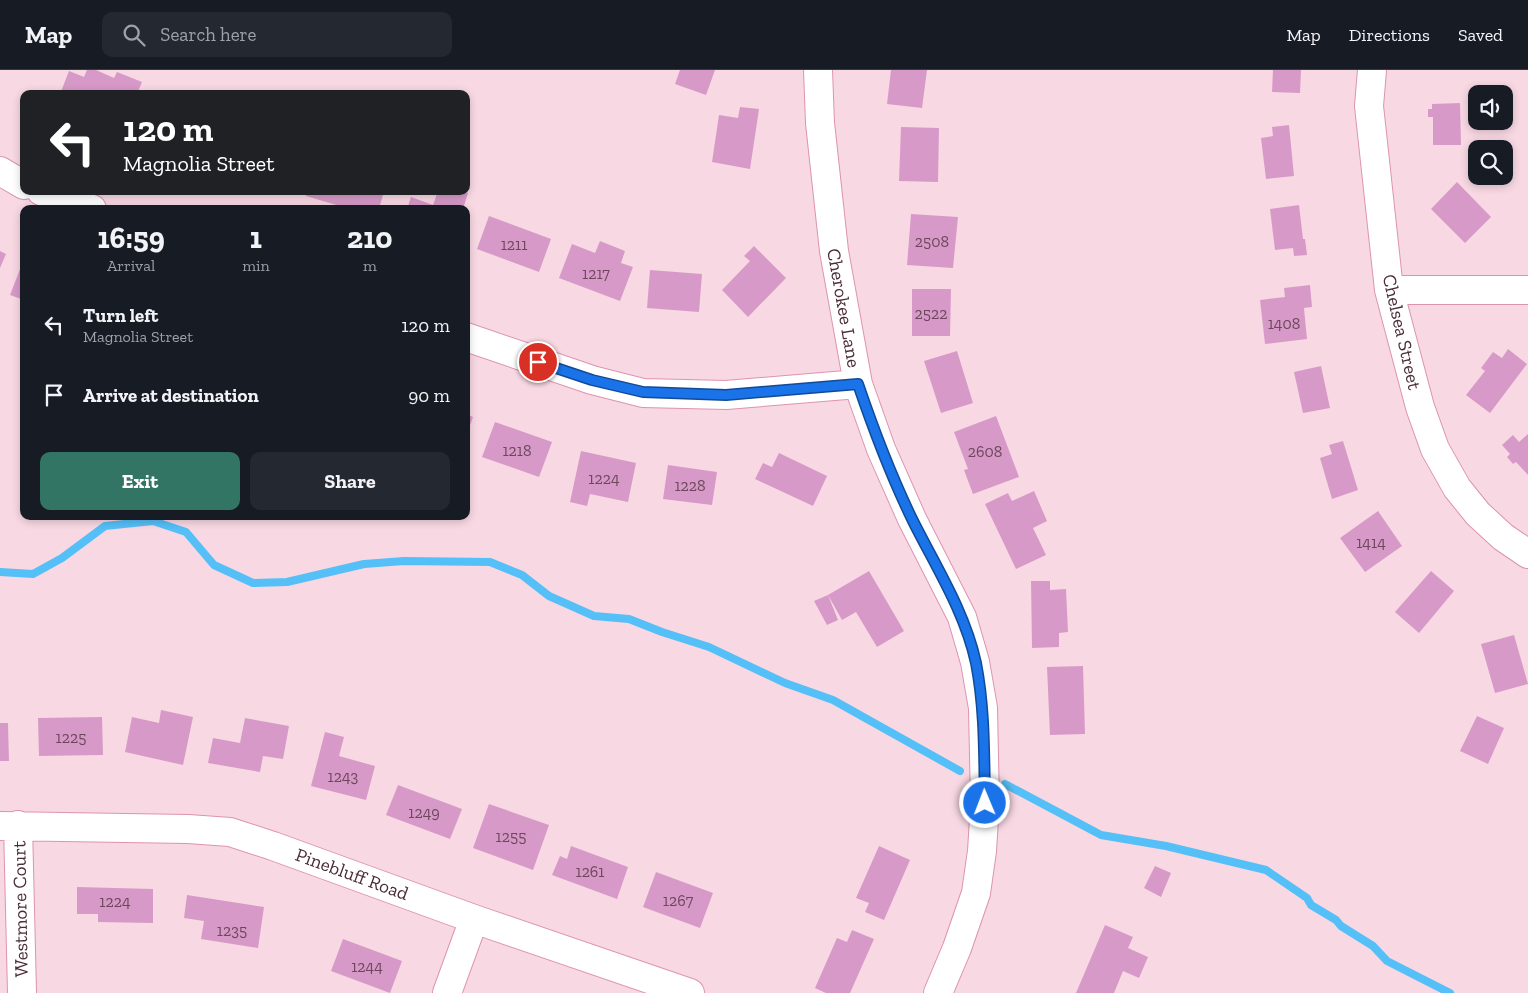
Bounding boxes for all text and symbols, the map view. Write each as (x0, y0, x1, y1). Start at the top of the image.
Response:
search box (102, 12, 452, 57)
text: Map (25, 20, 72, 49)
icon: search (120, 21, 148, 49)
text: Search here (160, 23, 257, 46)
text: Map (1286, 24, 1321, 46)
text: Directions (1349, 24, 1430, 46)
text: Saved (1458, 24, 1503, 46)
map controls (1468, 85, 1513, 185)
button: sound (1468, 85, 1513, 130)
text: 120 m (123, 108, 213, 150)
icon: left (40, 110, 105, 175)
button: search (1468, 140, 1513, 185)
text: Magnolia Street (123, 150, 274, 177)
text: 16:59 (97, 220, 165, 256)
text: 1 (250, 220, 262, 256)
text: 210 (347, 220, 393, 256)
house number: 2508 (915, 232, 949, 251)
house number: 1211 (501, 235, 527, 254)
street label: Cherokee Lane (822, 247, 866, 369)
text: Arrival (107, 256, 155, 275)
text: min (242, 256, 270, 275)
text: m (363, 256, 377, 275)
house number: 1217 (582, 264, 610, 283)
street label: Chelsea Street (1378, 272, 1426, 392)
text: Turn left (83, 304, 158, 327)
house number: 2522 (915, 304, 947, 323)
icon: left (40, 311, 68, 339)
text: 120 m (401, 314, 450, 337)
house number: 1408 (1268, 314, 1300, 333)
text: Magnolia Street (83, 327, 193, 346)
pin (517, 341, 559, 383)
icon: arrive (524, 348, 552, 376)
icon: arrive (40, 381, 68, 409)
text: Arrive at destination (83, 384, 259, 407)
text: 90 m (408, 384, 450, 407)
house number: 1218 (502, 441, 532, 460)
house number: 2608 (968, 442, 1002, 461)
button: Exit (40, 452, 240, 510)
button: Share (250, 452, 450, 510)
house number: 1224 (588, 469, 620, 488)
house number: 1228 (674, 476, 706, 495)
house number: 1414 (1356, 533, 1386, 552)
house number: 1225 (56, 728, 86, 747)
house number: 1243 (328, 767, 359, 786)
position arrow (958, 776, 1010, 828)
house number: 1249 (408, 803, 440, 822)
house number: 1255 (496, 827, 526, 846)
street label: Westmore Court (7, 841, 33, 977)
street label: Pinebluff Road (292, 843, 412, 905)
house number: 1261 (575, 862, 605, 881)
house number: 1267 (663, 891, 694, 910)
house number: 1224 (99, 892, 131, 911)
house number: 1235 (217, 921, 247, 940)
house number: 1244 (351, 957, 383, 976)

